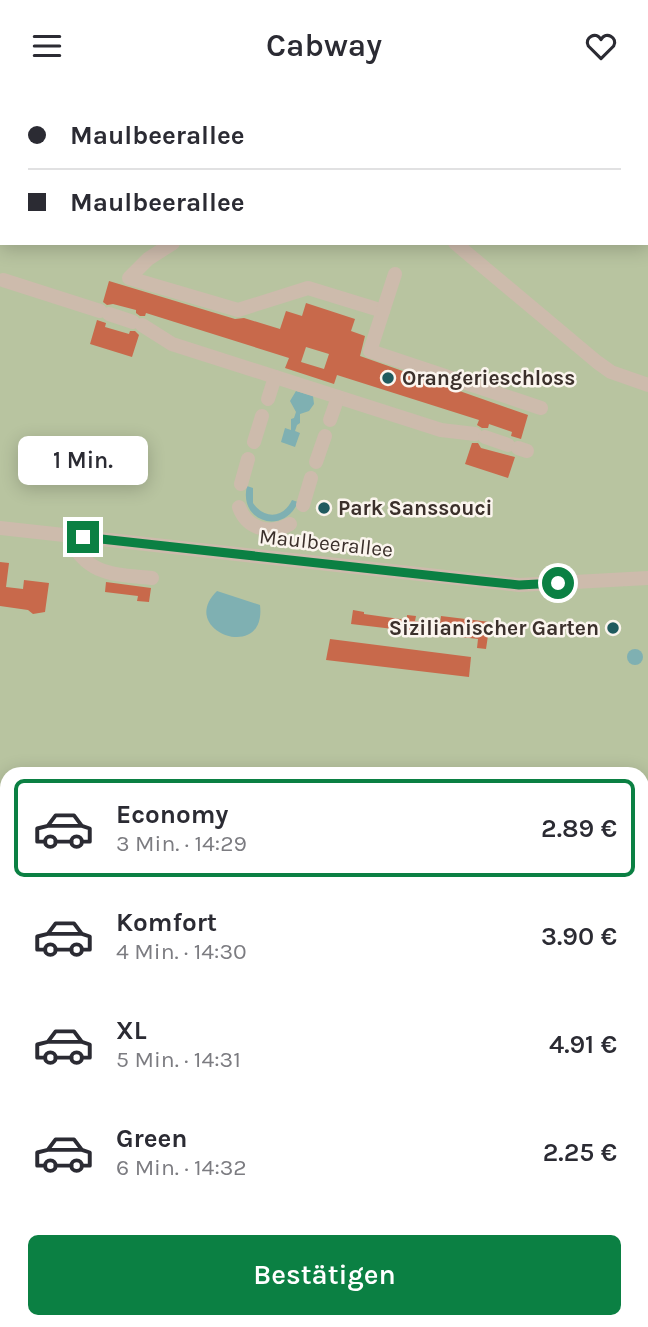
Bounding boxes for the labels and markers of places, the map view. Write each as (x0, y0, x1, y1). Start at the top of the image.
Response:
place label: Orangerieschloss (402, 366, 575, 390)
marker: Orangerieschloss (380, 370, 396, 386)
place label: Park Sanssouci (338, 496, 492, 520)
marker: Park Sanssouci (316, 500, 332, 516)
place label: Sizilianischer Garten (389, 616, 599, 640)
marker: Sizilianischer Garten (605, 620, 621, 636)

